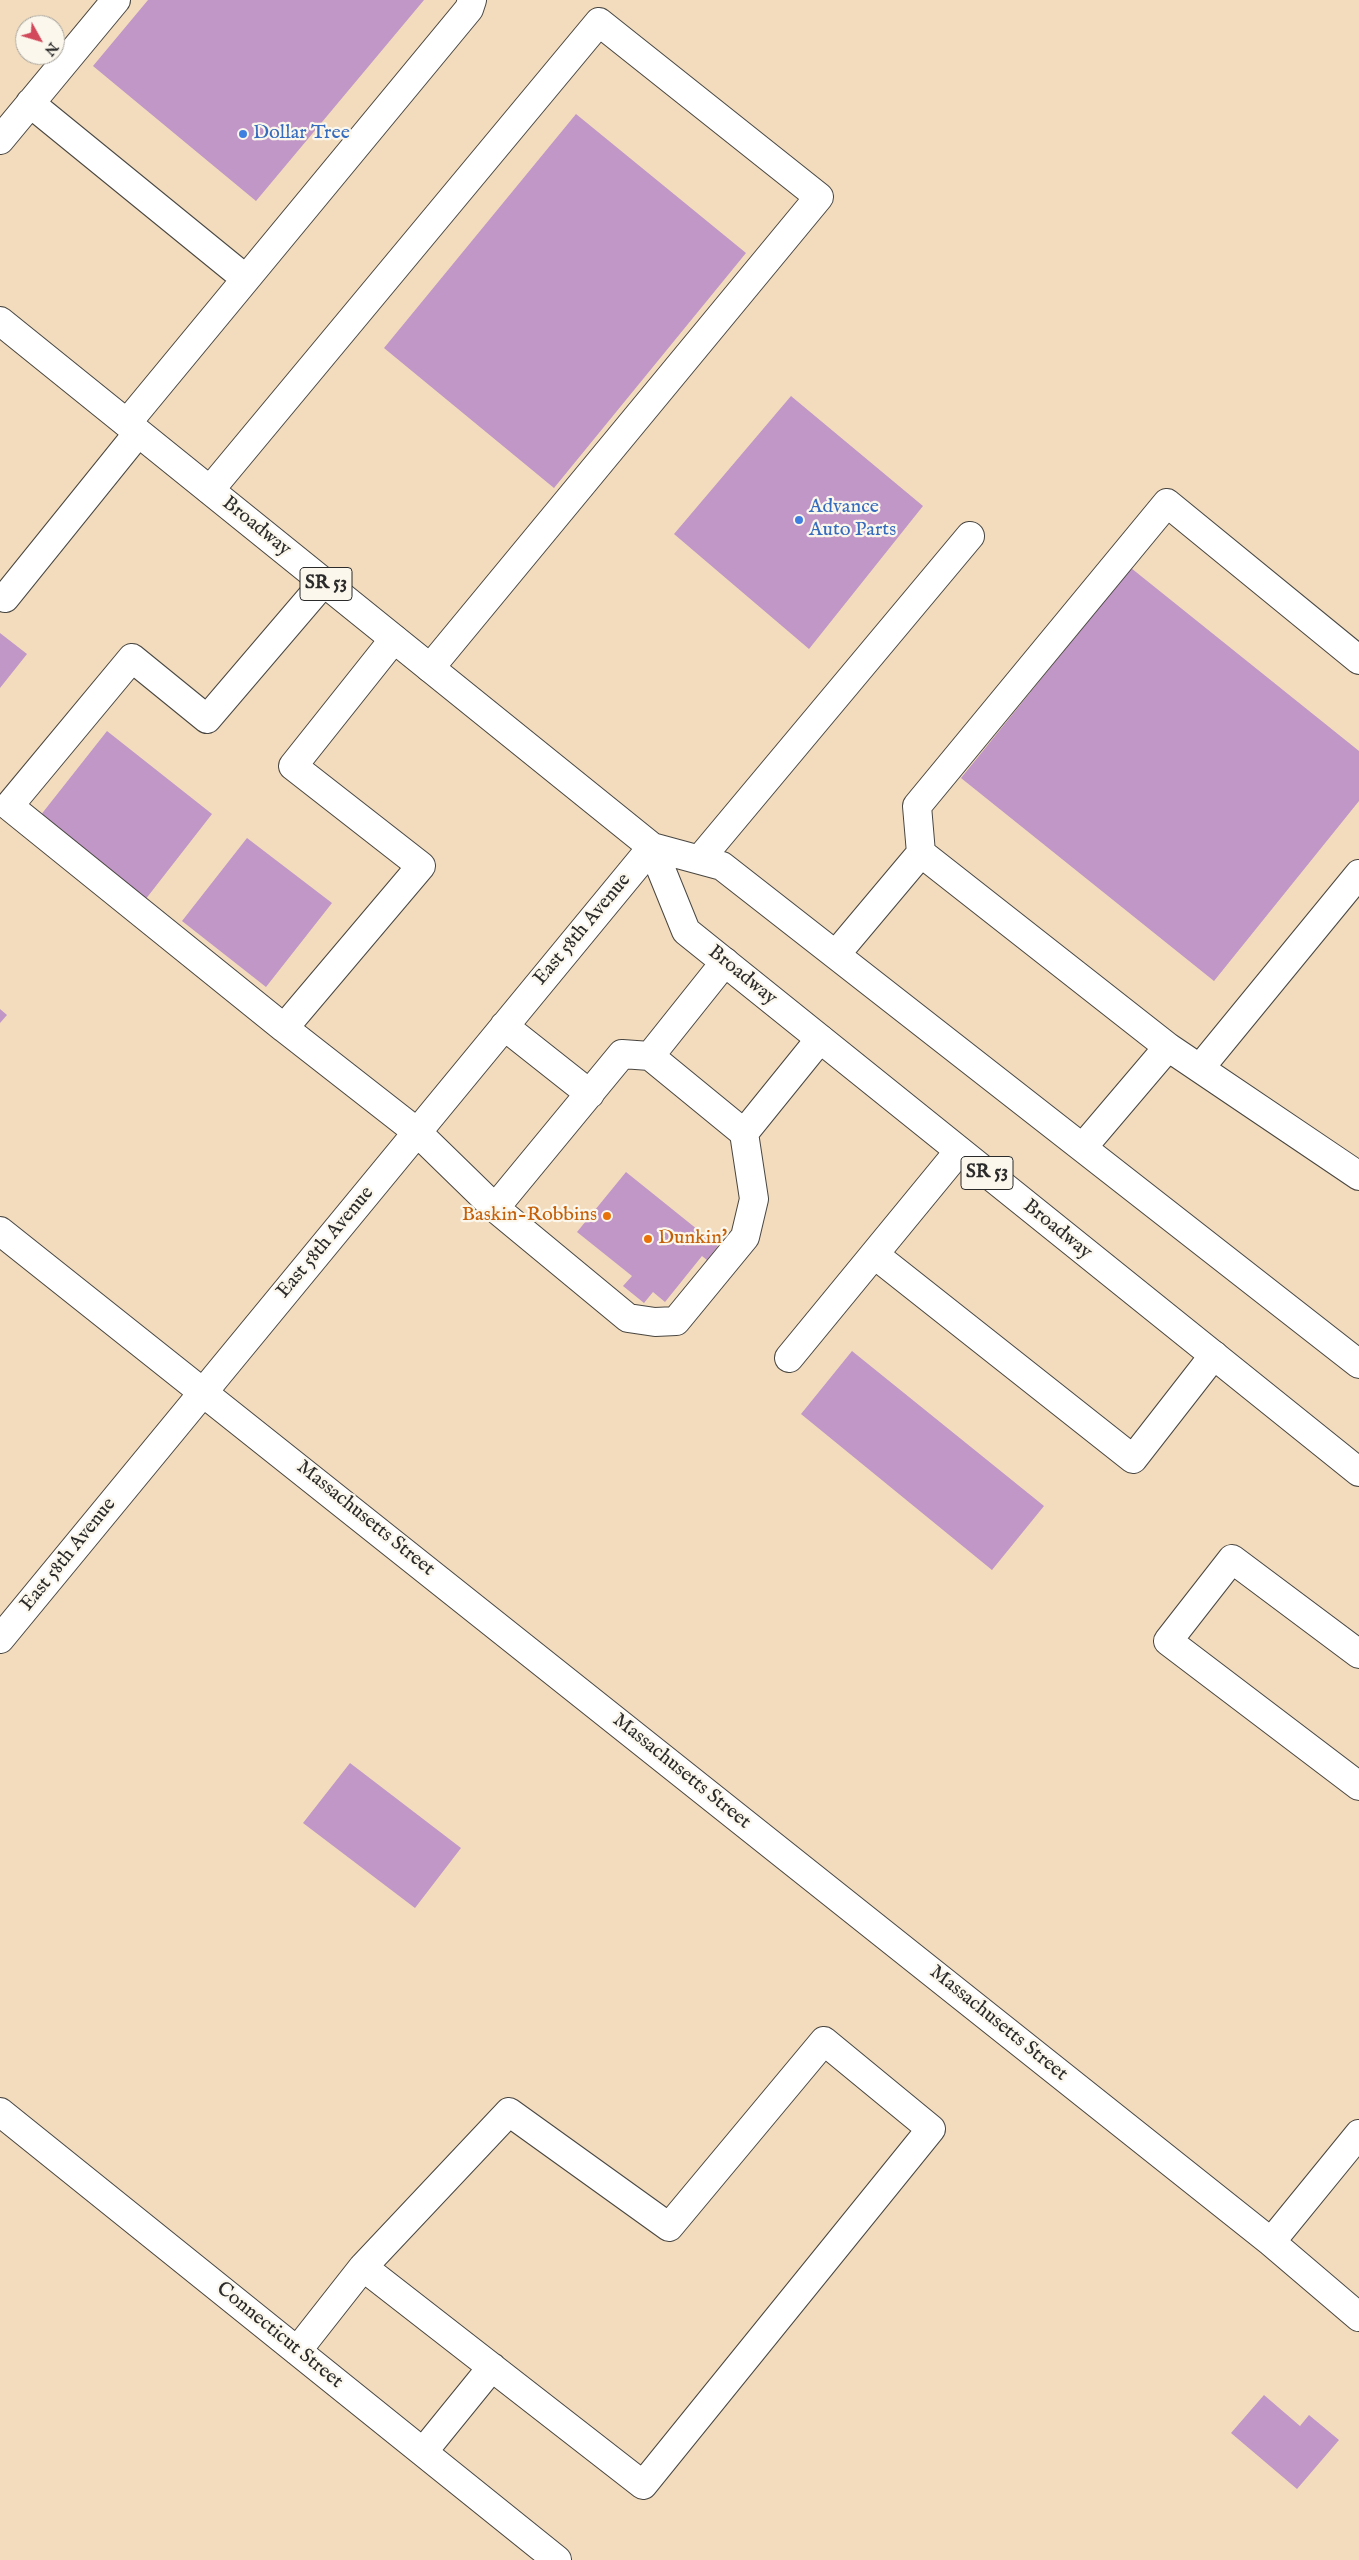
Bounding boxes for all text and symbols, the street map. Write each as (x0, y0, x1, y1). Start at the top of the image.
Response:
north arrow (15, 15, 65, 65)
text: N (40, 38, 62, 59)
place label: Dollar Tree (253, 122, 350, 146)
marker: Dollar Tree (237, 128, 249, 140)
street label: Broadway (217, 492, 295, 562)
place label: Advance Auto Parts (809, 496, 896, 543)
marker: Advance Auto Parts (793, 514, 805, 526)
road number: SR 53 (300, 568, 352, 600)
street label: East 58th Avenue (529, 869, 637, 991)
street label: Broadway (703, 941, 781, 1011)
road number: SR 53 (961, 1156, 1013, 1190)
street label: East 58th Avenue (272, 1182, 380, 1304)
street label: Broadway (1018, 1195, 1096, 1265)
place label: Baskin-Robbins (462, 1204, 597, 1228)
marker: Baskin-Robbins (601, 1210, 613, 1222)
place label: Dunkin' (658, 1227, 727, 1251)
marker: Dunkin' (642, 1233, 654, 1245)
street label: Massachusetts Street (291, 1456, 439, 1582)
street label: East 58th Avenue (16, 1493, 122, 1617)
street label: Massachusetts Street (607, 1709, 755, 1835)
street label: Massachusetts Street (924, 1961, 1072, 2087)
street label: Connecticut Street (211, 2278, 347, 2394)

